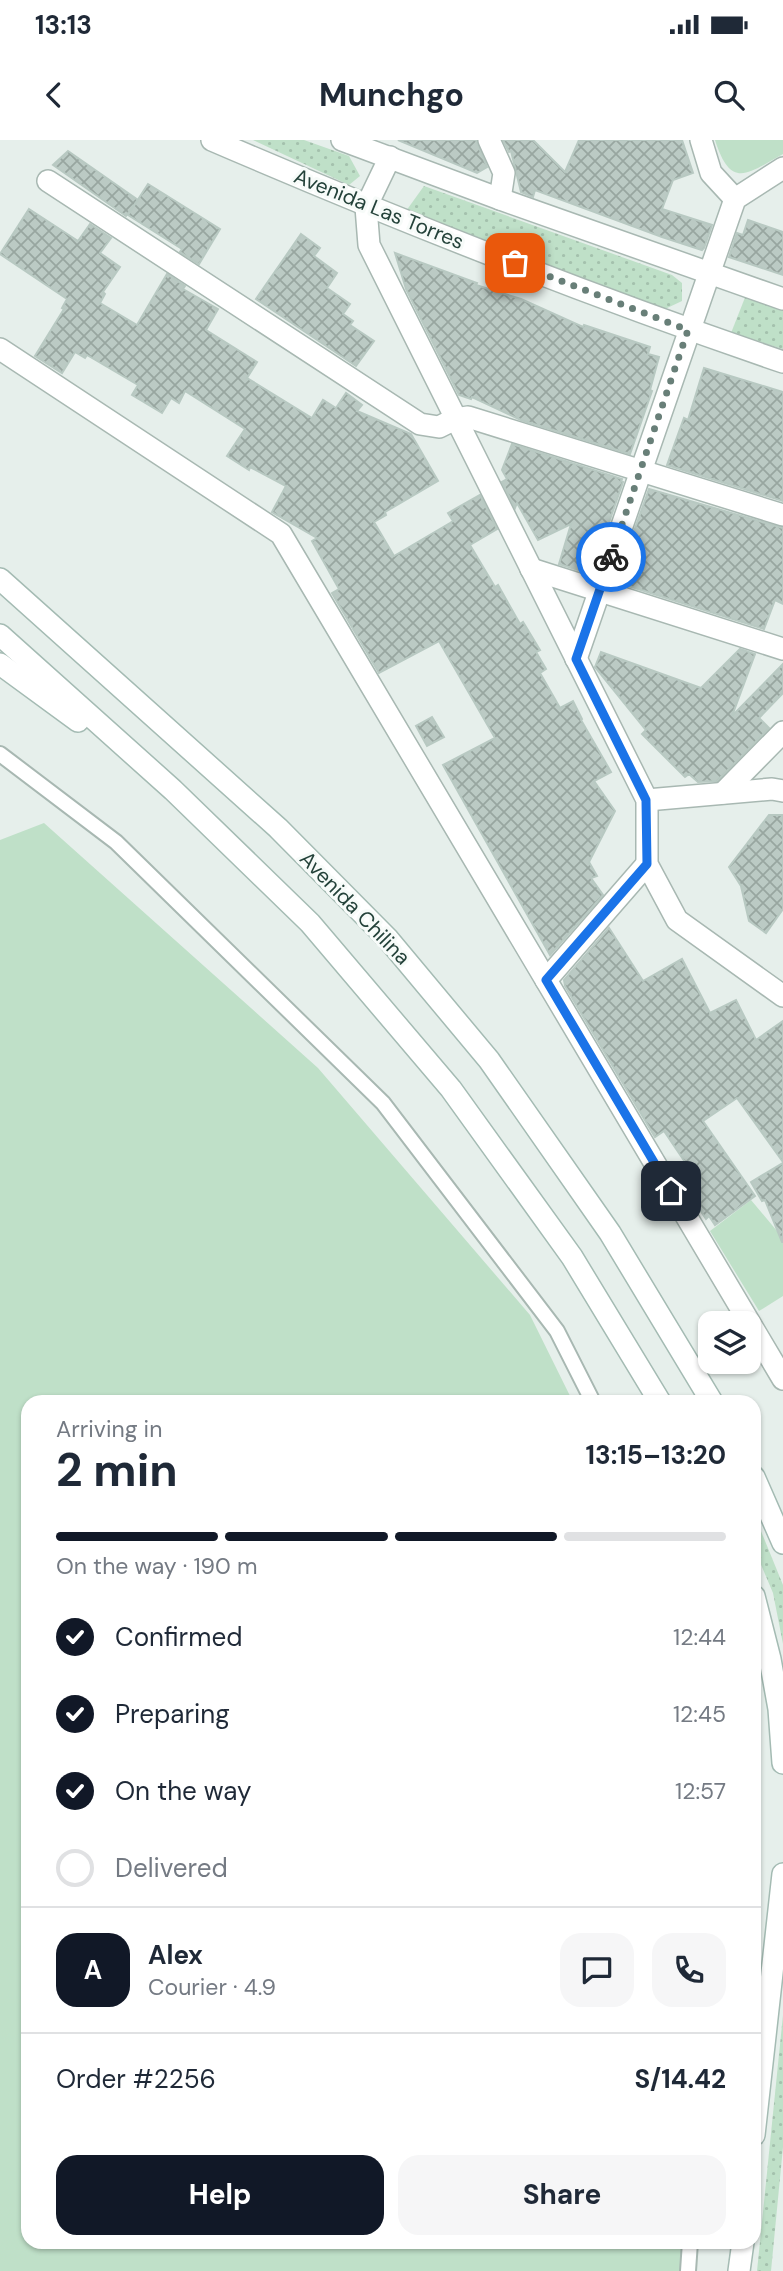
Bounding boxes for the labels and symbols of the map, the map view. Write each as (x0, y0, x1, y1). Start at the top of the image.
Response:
street label: Avenida Las Torres (290, 162, 468, 256)
pin (485, 233, 545, 293)
courier (576, 522, 646, 592)
street label: Avenida Chilina (294, 845, 416, 971)
pin (641, 1161, 701, 1221)

